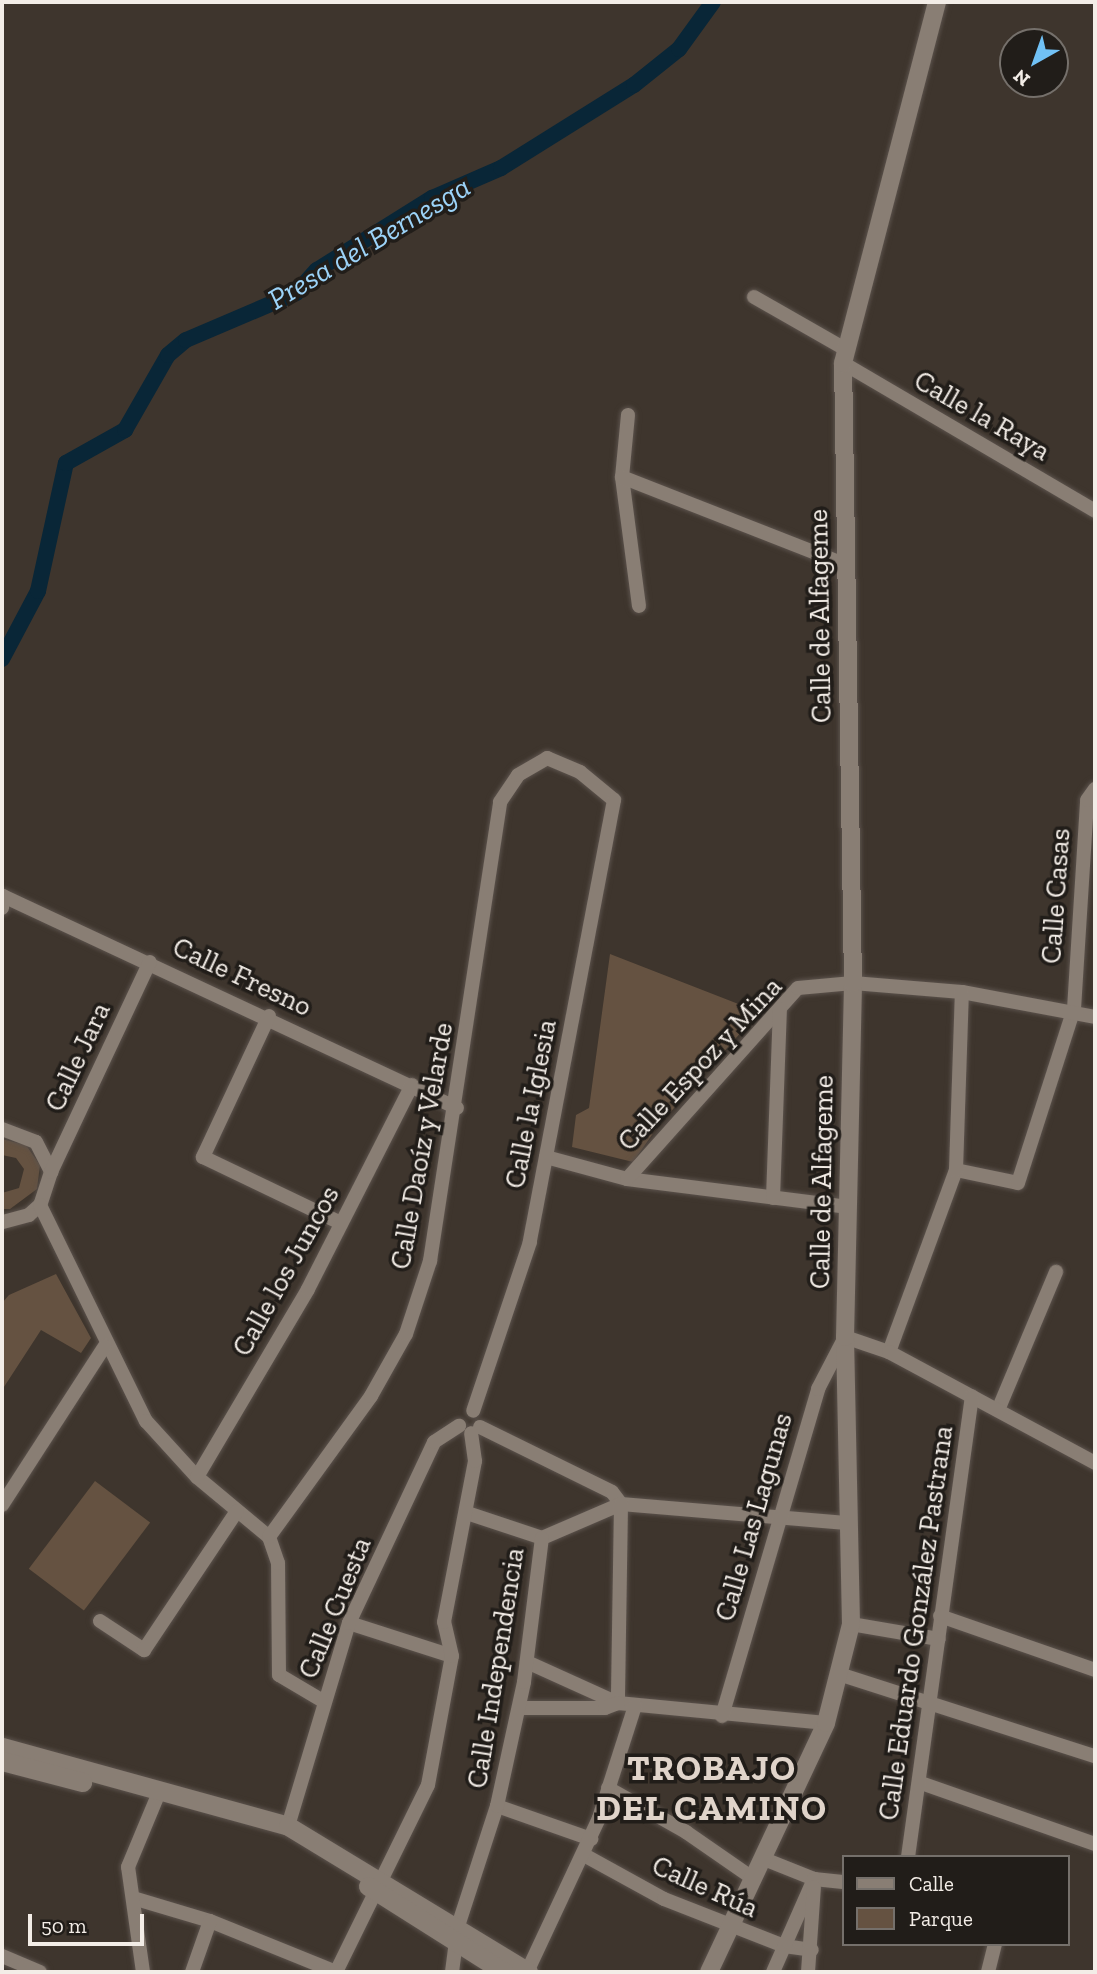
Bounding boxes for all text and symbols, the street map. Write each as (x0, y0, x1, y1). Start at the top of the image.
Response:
north arrow (999, 28, 1069, 98)
text: N (1009, 64, 1034, 91)
water label: Presa del Bernesga (261, 168, 477, 318)
street label: Calle la Raya (908, 364, 1056, 468)
street label: Calle de Alfageme (801, 508, 839, 724)
street label: Calle Casas (1035, 827, 1077, 965)
street label: Calle Fresno (167, 930, 317, 1024)
street label: Calle Espoz y Mina (610, 970, 790, 1158)
street label: Calle Jara (38, 997, 118, 1117)
street label: Calle la Iglesia (498, 1017, 564, 1191)
street label: Calle Daoíz y Velarde (384, 1019, 460, 1273)
street label: Calle de Alfageme (803, 1074, 841, 1290)
street label: Calle los Juncos (225, 1180, 347, 1362)
street label: Calle Las Lagunas (708, 1409, 800, 1625)
street label: Calle Eduardo González Pastrana (872, 1424, 960, 1822)
street label: Calle Cuesta (291, 1533, 379, 1683)
street label: Calle Independencia (460, 1545, 532, 1791)
district label: TROBAJO DEL CAMINO (597, 1747, 827, 1829)
street label: Calle Rúa (647, 1849, 763, 1925)
legend (842, 1855, 1069, 1946)
text: Calle (909, 1871, 954, 1896)
scale bar (32, 1900, 147, 1944)
text: Parque (909, 1906, 973, 1931)
text: 50 m (41, 1913, 87, 1938)

